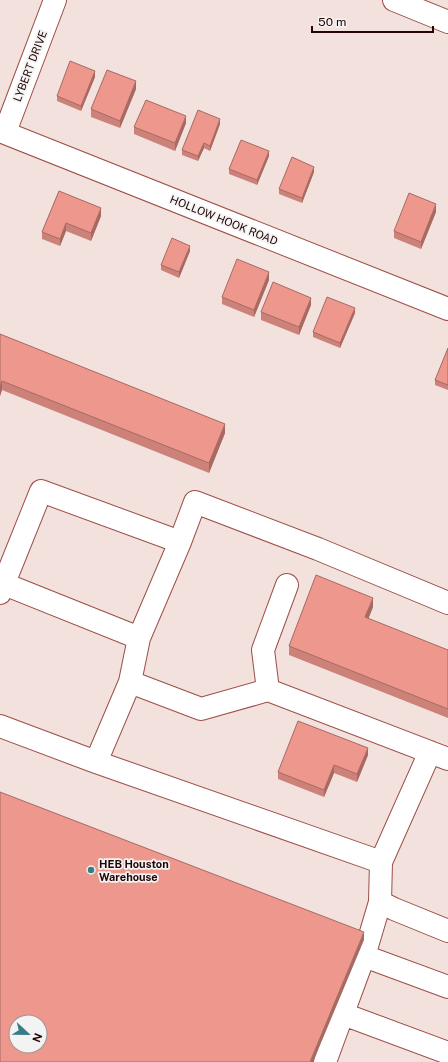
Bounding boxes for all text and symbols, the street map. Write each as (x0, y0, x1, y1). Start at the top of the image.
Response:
scale bar (312, 8, 433, 34)
text: 50 m (318, 15, 346, 29)
street label: LYBERT DRIVE (11, 29, 49, 103)
street label: HOLLOW HOOK ROAD (168, 193, 280, 247)
place label: HEB Houston Warehouse (99, 858, 169, 883)
marker: HEB Houston Warehouse (86, 865, 96, 875)
north arrow (8, 1014, 48, 1054)
text: N (30, 1032, 44, 1044)

